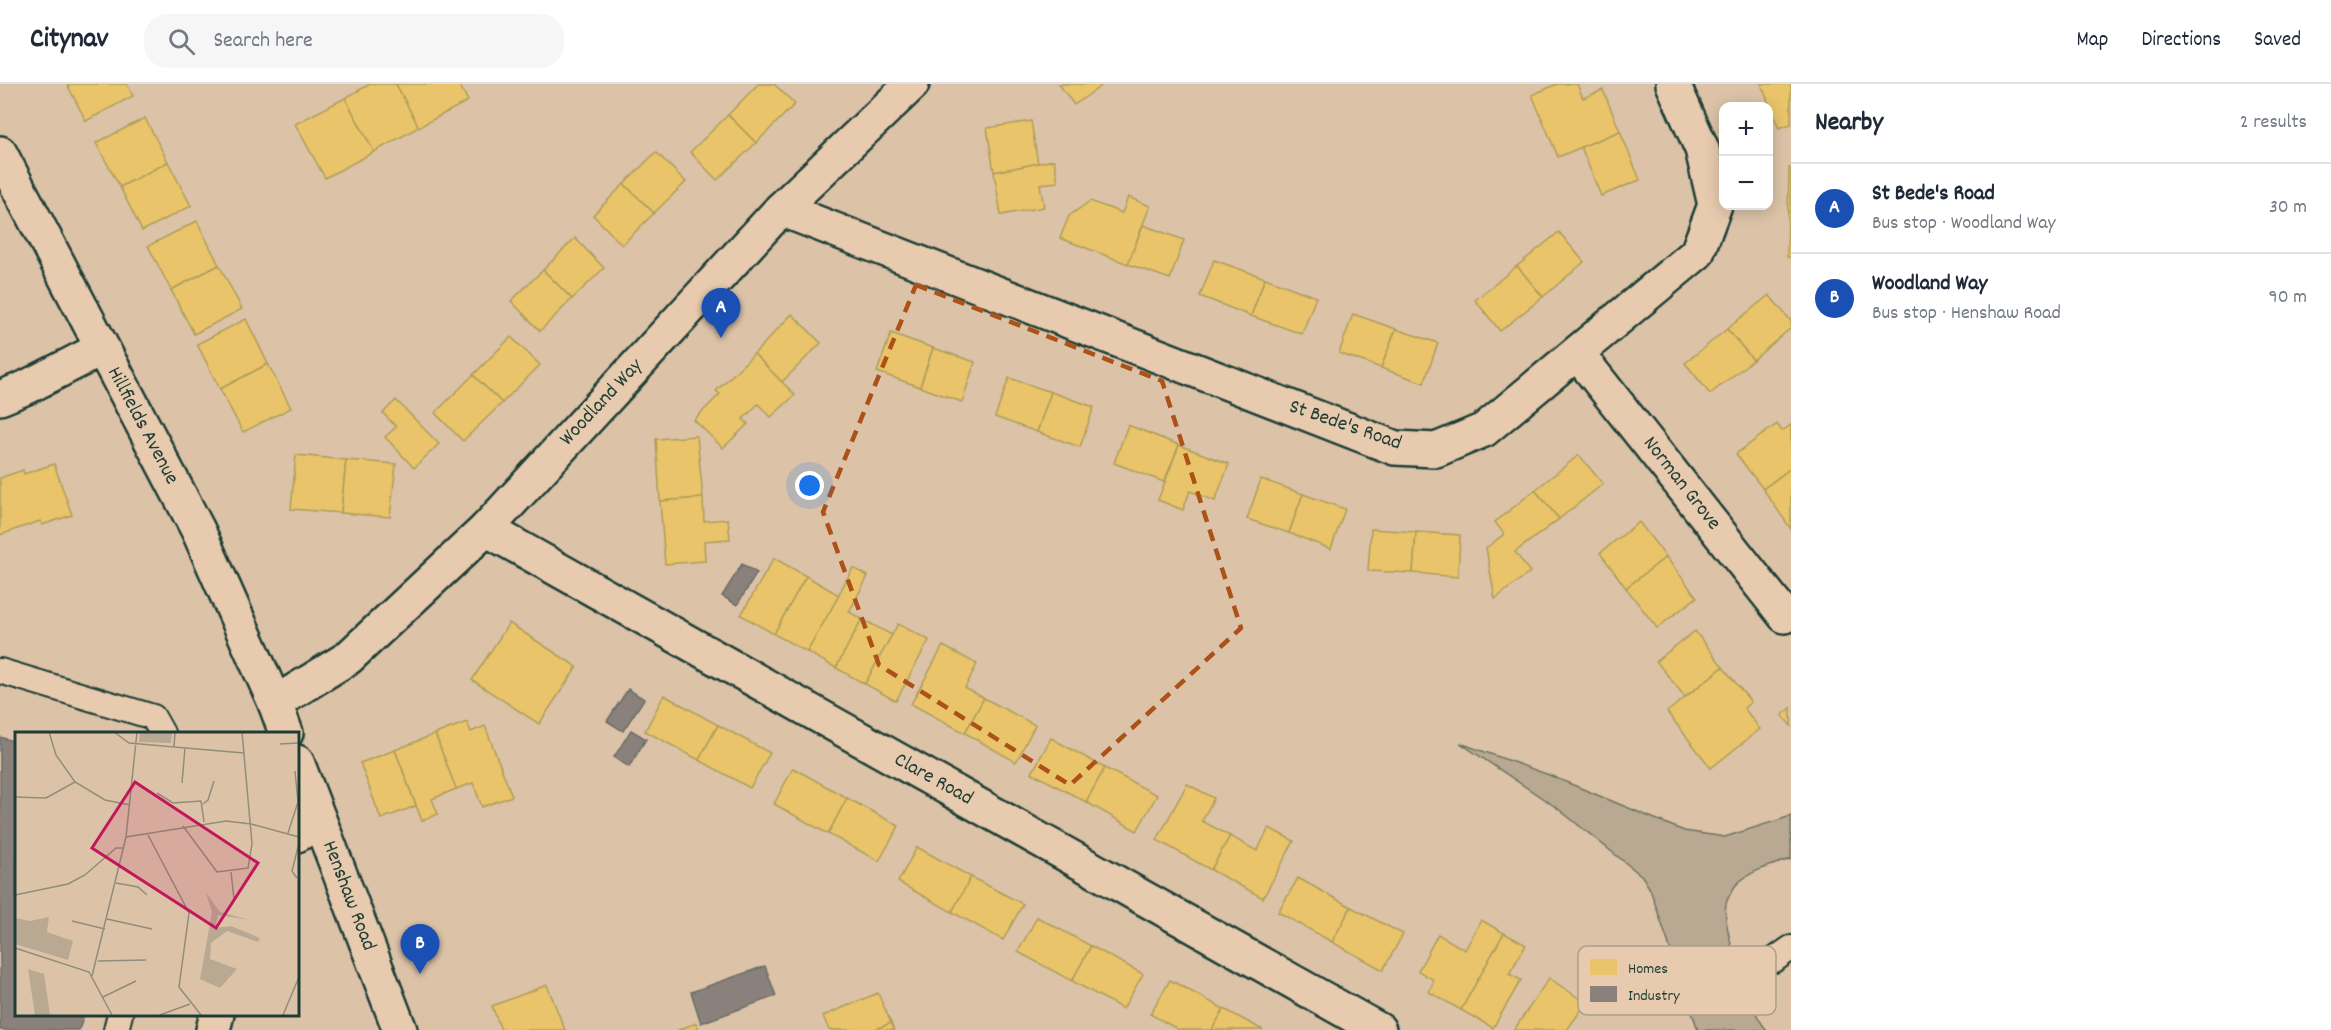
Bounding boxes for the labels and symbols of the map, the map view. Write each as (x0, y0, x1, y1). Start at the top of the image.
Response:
pin: A (702, 288, 740, 338)
street label: Woodland Way (553, 352, 651, 454)
street label: Hillfields Avenue (98, 362, 186, 490)
street label: St Bede's Road (1285, 393, 1405, 459)
street label: Norman Grove (1635, 431, 1727, 537)
your location (795, 471, 824, 500)
inset map (15, 732, 298, 1015)
street label: Clare Road (888, 746, 978, 814)
street label: Henshaw Road (313, 837, 383, 955)
pin: B (400, 924, 440, 974)
legend (1578, 946, 1776, 1015)
text: Homes (1628, 958, 1668, 981)
text: Industry (1628, 985, 1680, 1008)

